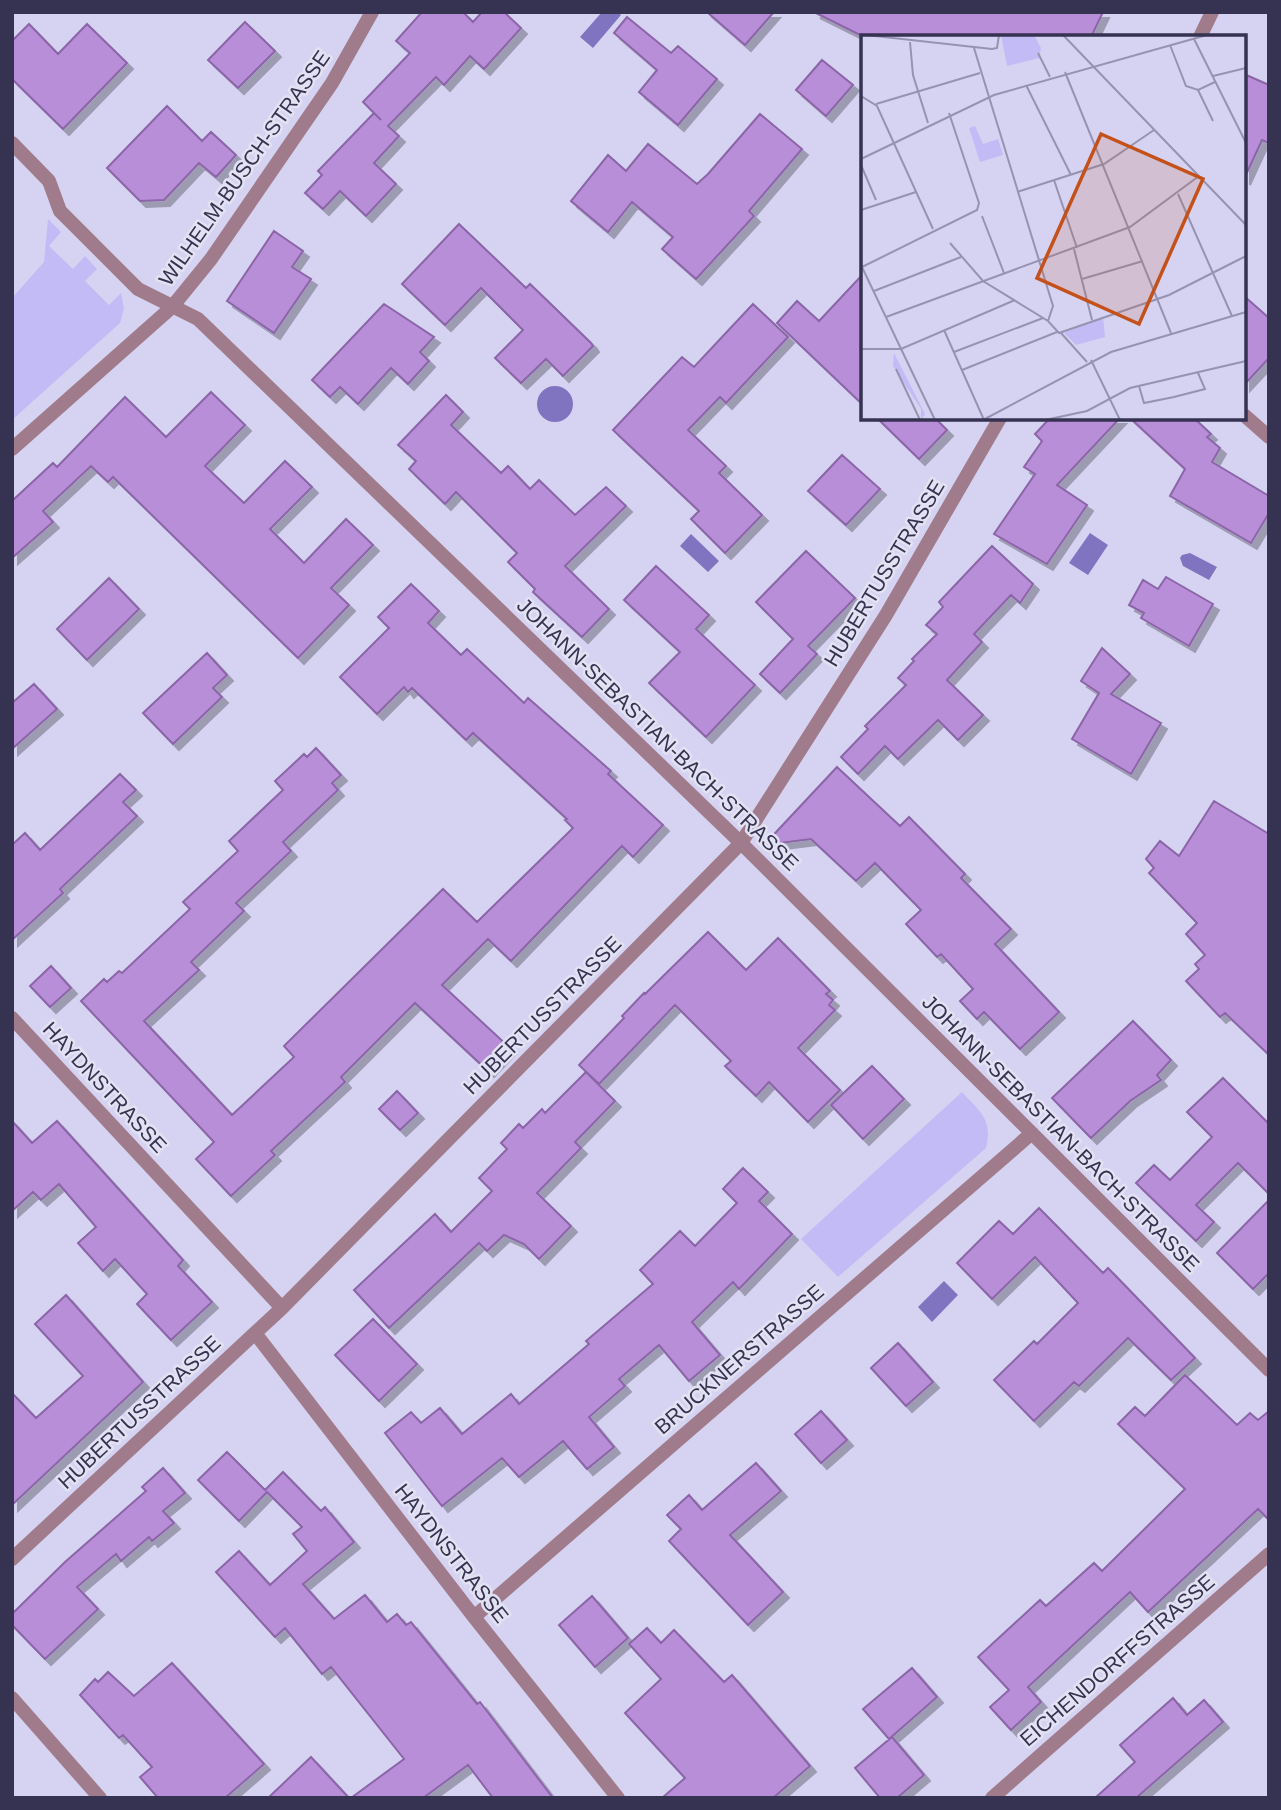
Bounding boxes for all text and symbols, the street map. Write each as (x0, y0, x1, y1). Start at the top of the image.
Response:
inset map (861, 35, 1246, 420)
street label: WILHELM-BUSCH-STRASSE (154, 46, 334, 290)
street label: HUBERTUSSTRASSE (819, 476, 949, 670)
street label: JOHANN-SEBASTIAN-BACH-STRASSE (513, 593, 803, 875)
street label: HUBERTUSSTRASSE (459, 932, 625, 1098)
street label: JOHANN-SEBASTIAN-BACH-STRASSE (918, 990, 1204, 1276)
street label: HAYDNSTRASSE (39, 1017, 171, 1157)
street label: BRUCKNERSTRASSE (650, 1280, 828, 1438)
street label: HUBERTUSSTRASSE (53, 1331, 225, 1493)
street label: HAYDNSTRASSE (391, 1479, 513, 1627)
street label: EICHENDORFFSTRASSE (1015, 1569, 1219, 1751)

